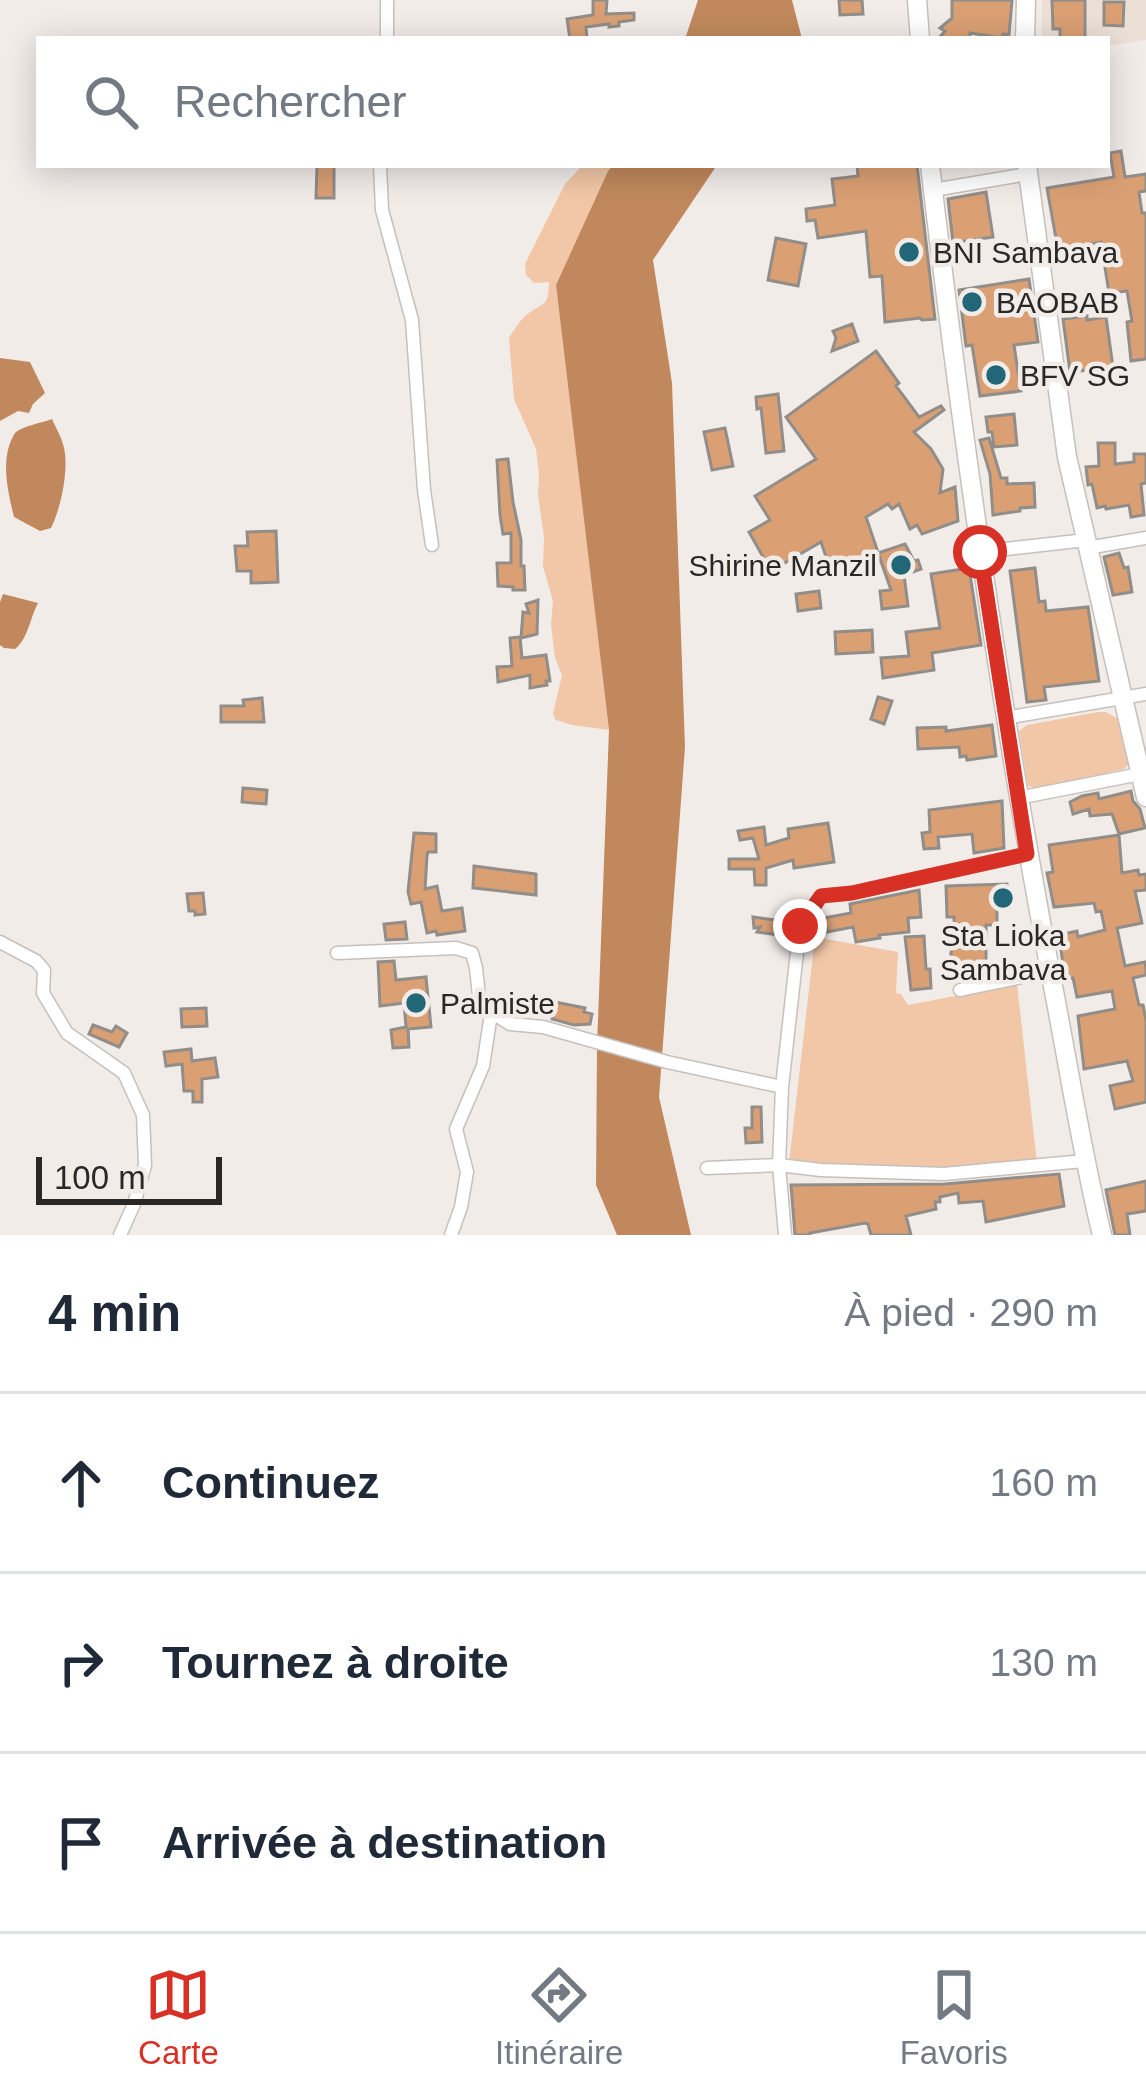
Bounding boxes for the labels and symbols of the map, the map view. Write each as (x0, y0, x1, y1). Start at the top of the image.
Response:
place label: BNI Sambava (933, 236, 1118, 269)
marker: BNI Sambava (896, 239, 922, 265)
place label: BAOBAB (996, 286, 1119, 319)
marker: BAOBAB (959, 289, 985, 315)
place label: BFV SG (1020, 359, 1130, 392)
marker: BFV SG (983, 362, 1009, 388)
route start (953, 525, 1007, 579)
place label: Shirine Manzil (689, 549, 877, 582)
marker: Shirine Manzil (888, 552, 914, 578)
marker: Sta Lioka Sambava (990, 885, 1016, 911)
route end (773, 899, 827, 953)
place label: Sta Lioka Sambava (940, 919, 1067, 986)
place label: Palmiste (440, 987, 555, 1020)
marker: Palmiste (403, 990, 429, 1016)
scale bar (36, 1151, 222, 1204)

